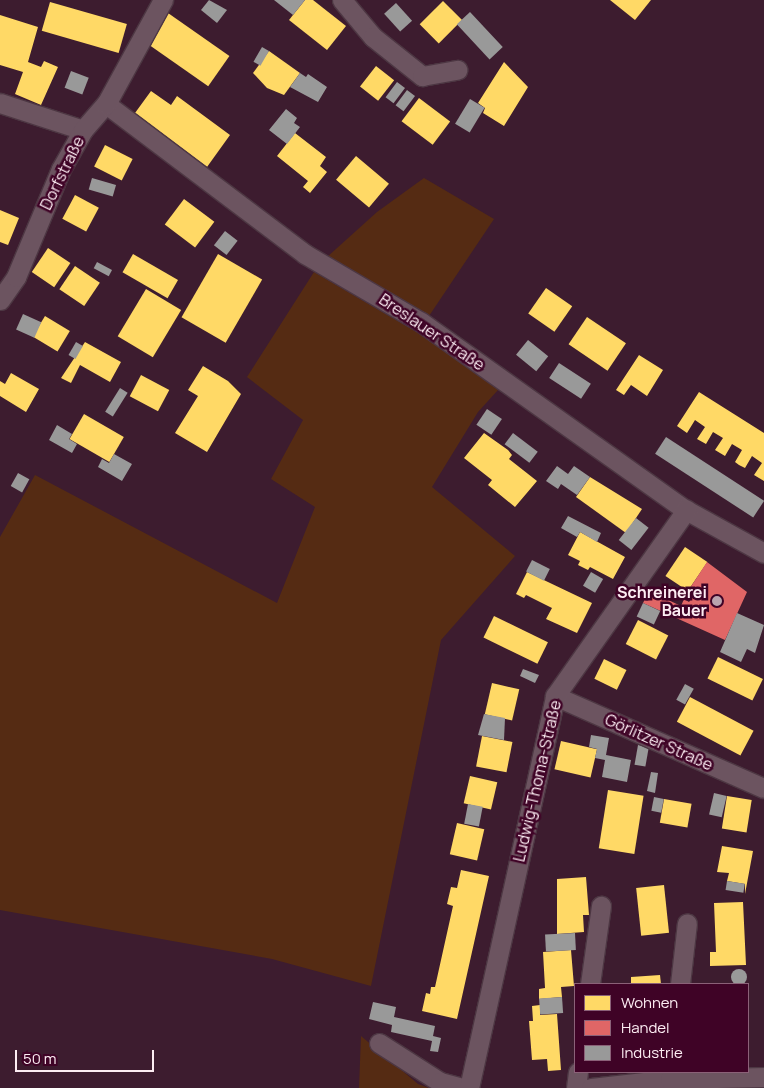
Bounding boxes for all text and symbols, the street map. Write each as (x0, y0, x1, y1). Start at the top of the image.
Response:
street label: Dorfstraße (36, 133, 88, 213)
street label: Breslauer Straße (376, 290, 488, 374)
place label: Schreinerei Bauer (617, 582, 707, 620)
marker: Schreinerei Bauer (711, 595, 723, 607)
street label: Ludwig-Thoma-Straße (509, 698, 565, 864)
street label: Görlitzer Straße (602, 710, 716, 774)
legend (574, 983, 749, 1073)
text: Wohnen (621, 992, 678, 1013)
text: Handel (621, 1017, 670, 1038)
scale bar (18, 1040, 156, 1072)
text: Industrie (621, 1042, 683, 1063)
text: 50 m (23, 1048, 57, 1069)

